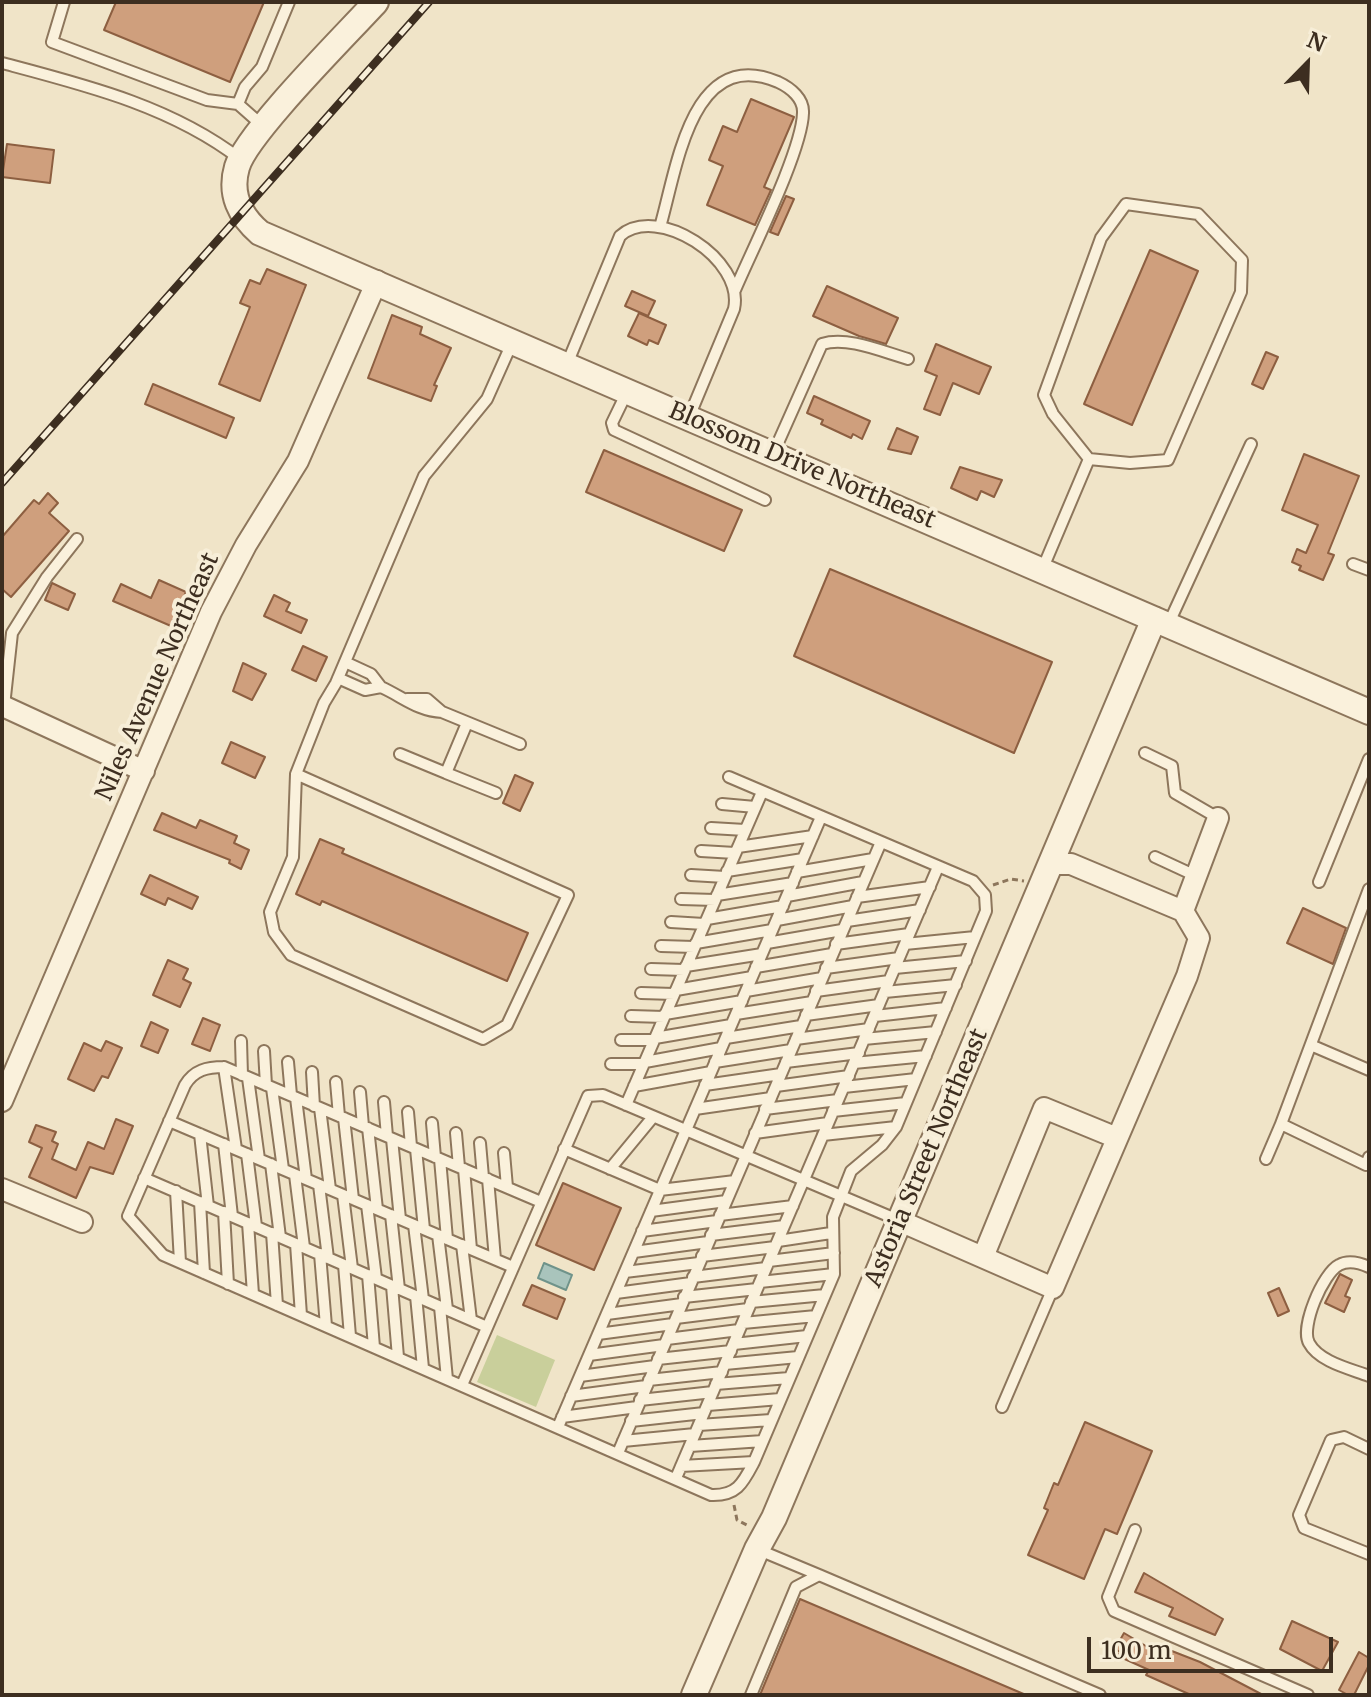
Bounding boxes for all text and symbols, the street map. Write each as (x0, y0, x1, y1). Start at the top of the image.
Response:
north arrow (1267, 24, 1347, 104)
text: N (1303, 26, 1330, 58)
street label: Blossom Drive Northeast (664, 397, 940, 535)
street label: Niles Avenue Northeast (90, 549, 226, 805)
street label: Astoria Street Northeast (859, 1025, 995, 1291)
scale bar (1091, 1621, 1337, 1671)
text: 100 m (1101, 1635, 1171, 1666)

